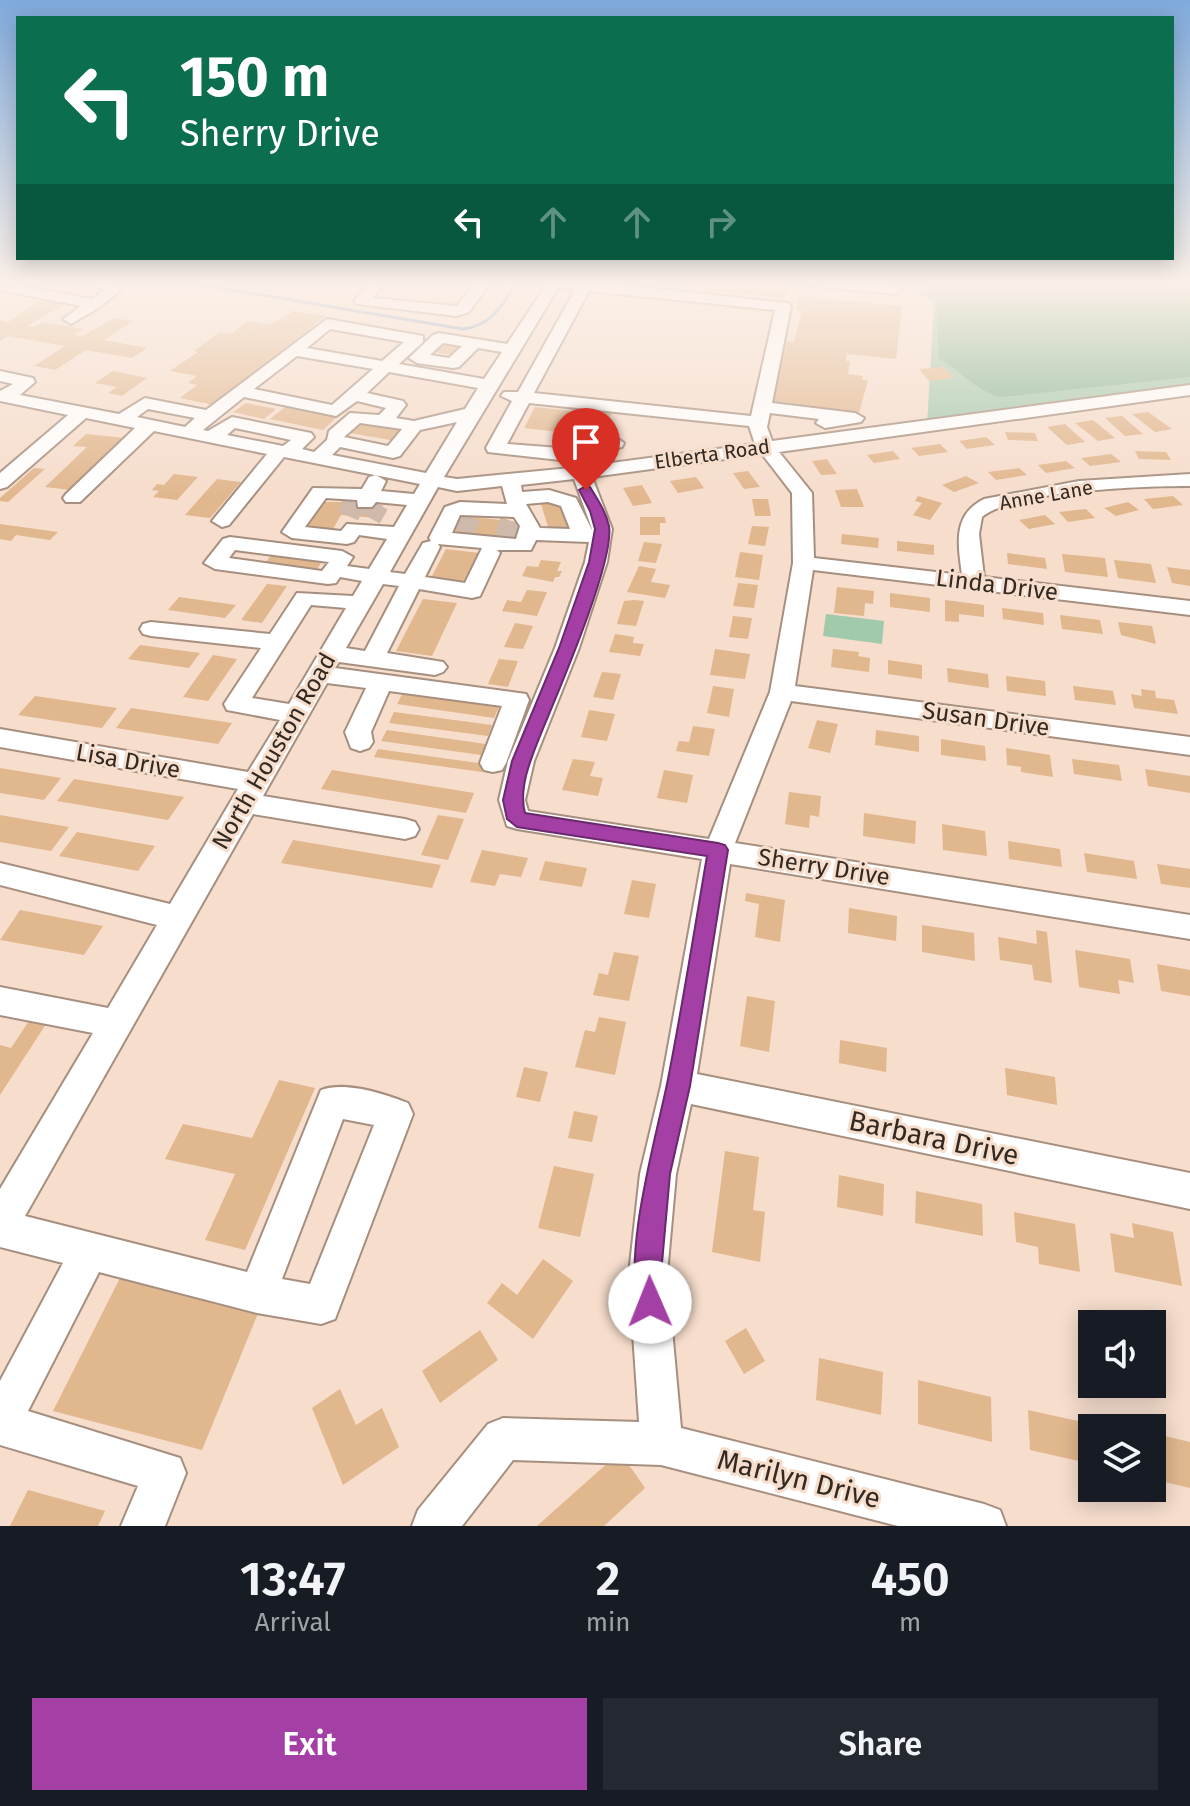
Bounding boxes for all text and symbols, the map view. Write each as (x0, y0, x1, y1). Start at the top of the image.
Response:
text: 150 m (180, 44, 329, 111)
icon: left (48, 48, 152, 152)
text: Sherry Drive (180, 112, 380, 156)
icon: left (447, 200, 491, 244)
icon: ahead (531, 200, 575, 244)
icon: ahead (615, 200, 659, 244)
icon: right (699, 200, 743, 244)
pin (552, 408, 620, 490)
icon: arrive (564, 420, 608, 464)
street label: Elberta Road (653, 434, 771, 474)
street label: Anne Lane (997, 475, 1095, 515)
street label: Linda Drive (934, 564, 1060, 606)
street label: North Houston Road (206, 648, 342, 854)
street label: Susan Drive (921, 696, 1051, 742)
street label: Lisa Drive (74, 738, 182, 784)
street label: Sherry Drive (756, 843, 892, 891)
street label: Barbara Drive (846, 1104, 1022, 1172)
position arrow (608, 1260, 692, 1344)
map controls (1078, 1310, 1166, 1502)
button: sound (1078, 1310, 1166, 1398)
button: layers (1078, 1414, 1166, 1502)
street label: Marilyn Drive (714, 1443, 884, 1515)
text: 13:47 (240, 1550, 346, 1608)
text: 2 (596, 1550, 620, 1608)
text: 450 (871, 1550, 950, 1608)
text: Arrival (255, 1607, 331, 1638)
text: min (586, 1607, 631, 1638)
text: m (899, 1607, 921, 1638)
button: Exit (32, 1698, 587, 1790)
button: Share (603, 1698, 1158, 1790)

